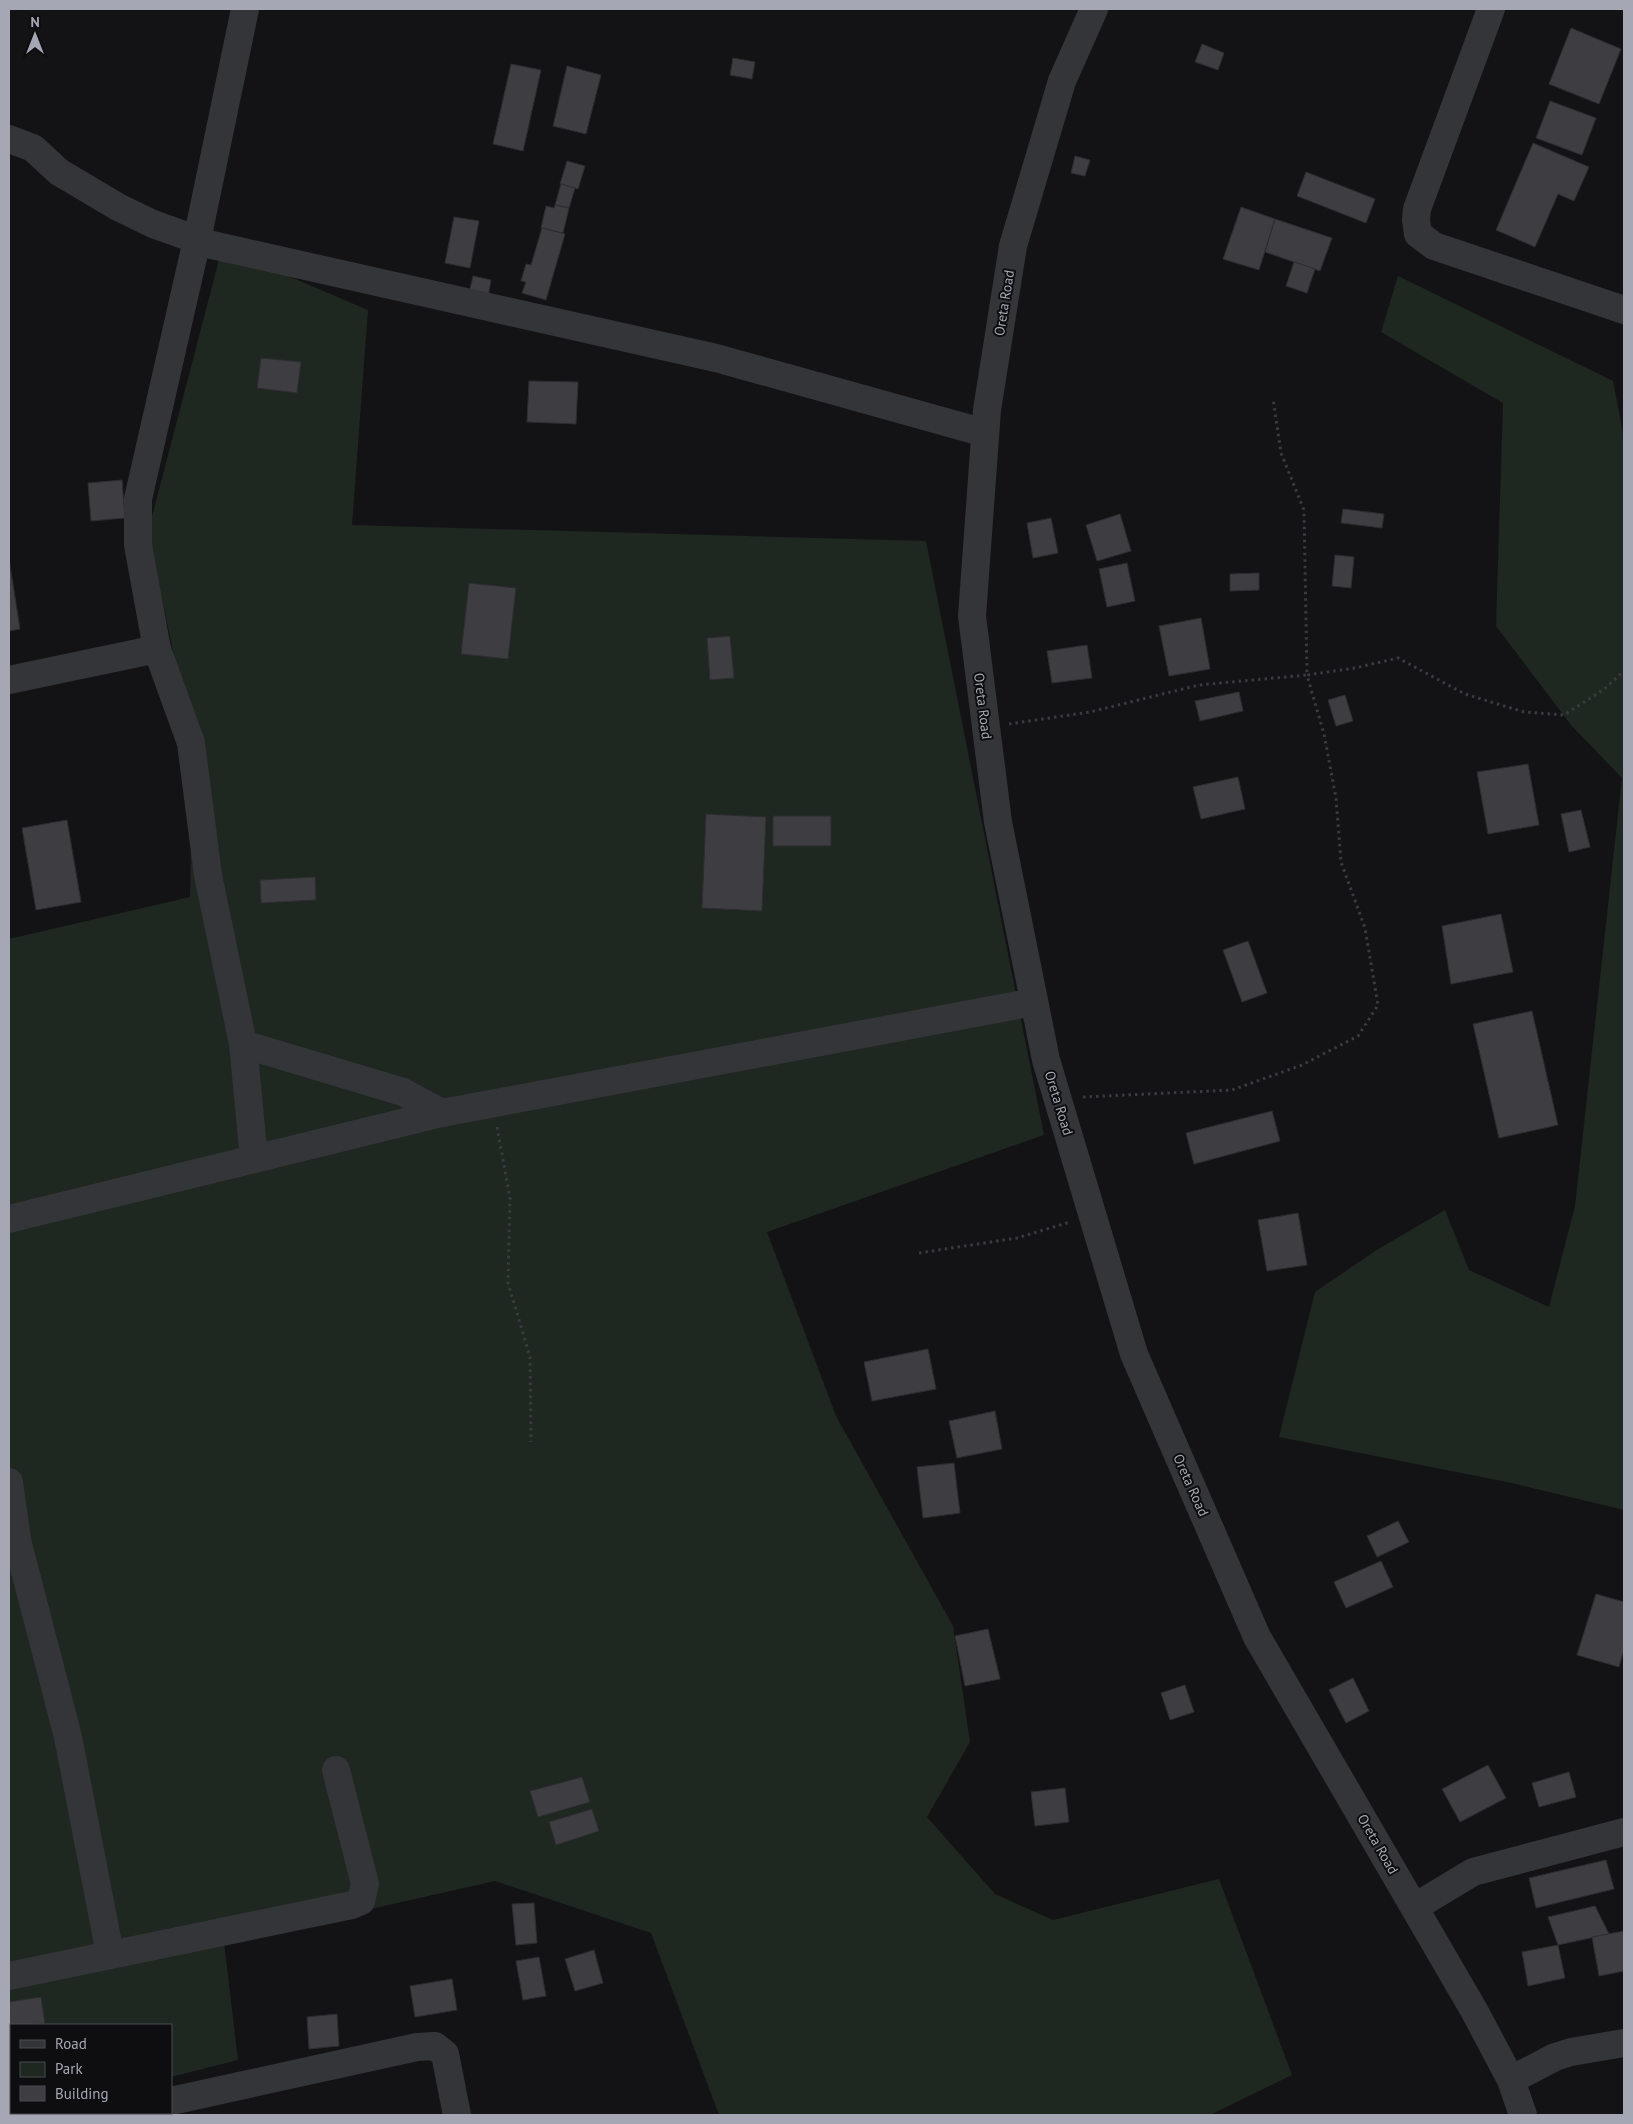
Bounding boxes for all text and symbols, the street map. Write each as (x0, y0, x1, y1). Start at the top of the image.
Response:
north arrow (10, 10, 60, 60)
text: N (30, 13, 40, 31)
street label: Oreta Road (990, 269, 1018, 337)
street label: Oreta Road (970, 672, 996, 740)
street label: Oreta Road (1041, 1069, 1077, 1137)
street label: Oreta Road (1169, 1451, 1213, 1519)
street label: Oreta Road (1354, 1811, 1402, 1877)
legend (10, 2024, 172, 2114)
text: Road (55, 2034, 87, 2053)
text: Park (55, 2059, 83, 2078)
text: Building (55, 2084, 109, 2103)

